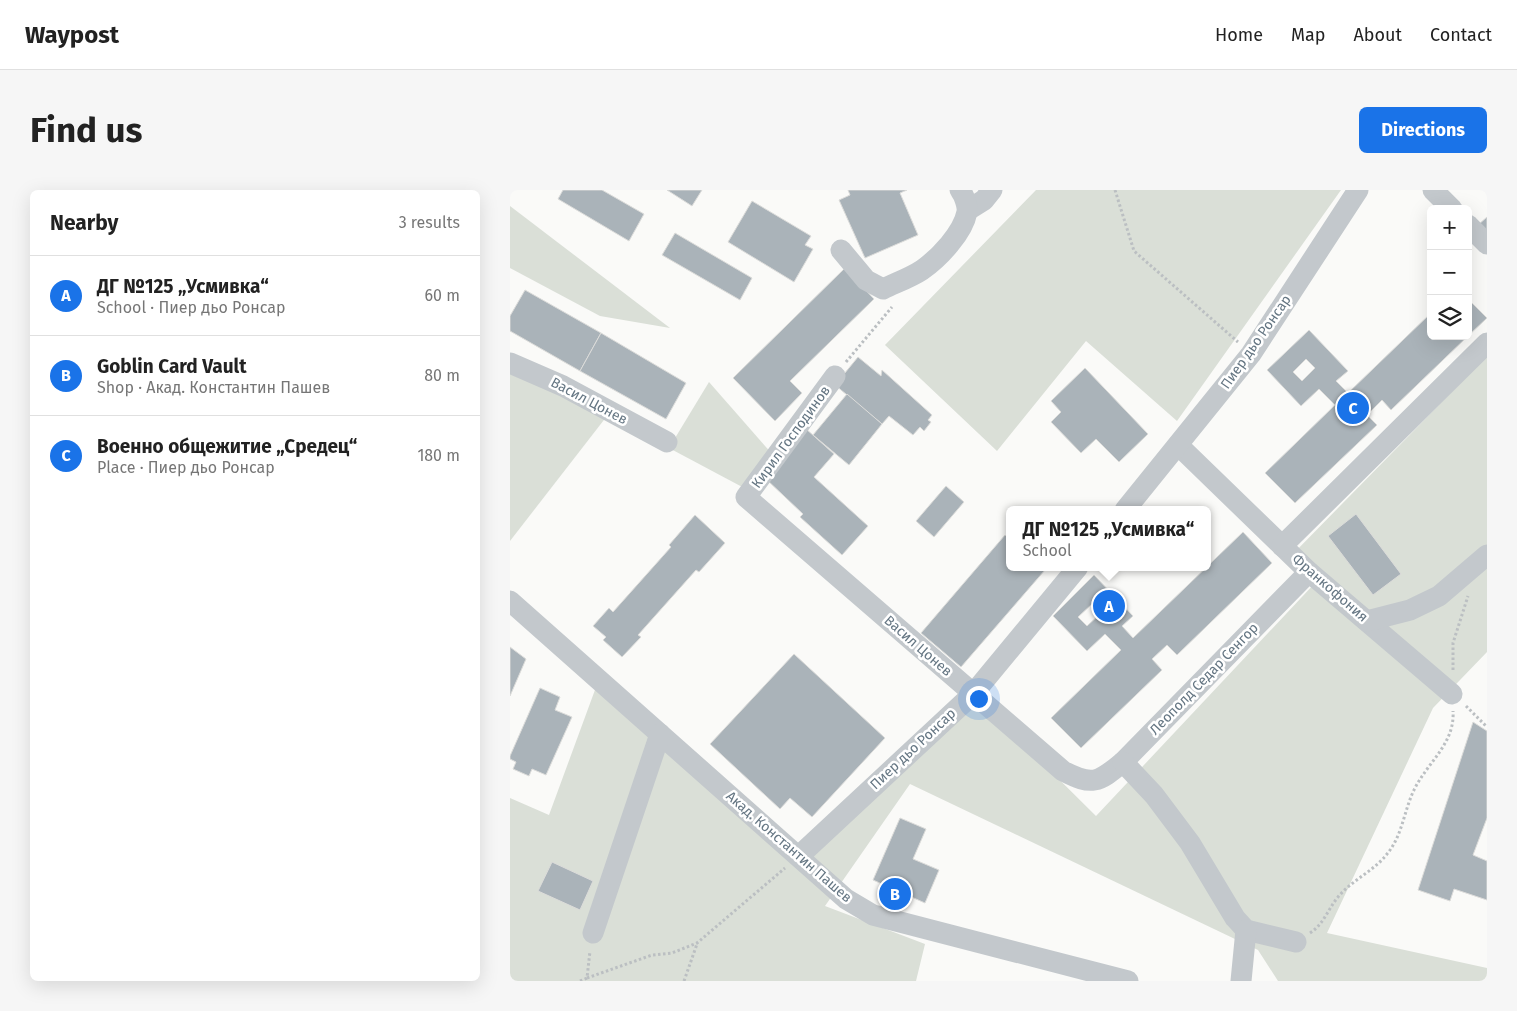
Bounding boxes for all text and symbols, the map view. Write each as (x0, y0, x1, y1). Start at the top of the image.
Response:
text: Waypost (25, 21, 119, 49)
text: Home (1215, 24, 1263, 46)
text: Map (1291, 24, 1325, 46)
text: About (1353, 24, 1402, 46)
text: Contact (1430, 24, 1492, 46)
button: Directions (1359, 107, 1487, 153)
text: Find us (30, 109, 142, 151)
map controls (1427, 205, 1472, 340)
button: + (1427, 205, 1472, 250)
text: Nearby (50, 210, 118, 236)
text: 3 results (399, 213, 460, 232)
button: − (1427, 250, 1472, 295)
text: ДГ №125 „Усмивка“ (97, 275, 269, 298)
text: A (61, 286, 71, 305)
text: 60 m (425, 286, 460, 305)
street label: Пиер дьо Ронсар (1217, 292, 1295, 392)
button: layers (1427, 295, 1472, 340)
text: School · Пиер дьо Ронсар (97, 298, 285, 317)
text: Goblin Card Vault (97, 355, 247, 378)
text: B (61, 366, 71, 385)
text: 80 m (424, 366, 460, 385)
street label: Васил Цонев (548, 374, 630, 428)
text: Shop · Акад. Константин Пашев (97, 378, 330, 397)
street label: Кирил Господинов (748, 382, 834, 492)
pin: C (1337, 389, 1369, 427)
text: Военно общежитие „Средец“ (97, 435, 357, 458)
text: C (61, 446, 71, 465)
text: 180 m (417, 446, 460, 465)
text: Place · Пиер дьо Ронсар (97, 458, 275, 477)
popup (1006, 506, 1211, 571)
text: ДГ №125 „Усмивка“ (1023, 518, 1194, 541)
text: School (1023, 541, 1072, 560)
street label: Франкофония (1289, 550, 1371, 626)
pin: A (1093, 587, 1125, 625)
street label: Васил Цонев (881, 612, 955, 680)
street label: Леополд Седар Сенгор (1146, 619, 1262, 739)
your location (966, 686, 992, 712)
street label: Пиер дьо Ронсар (867, 705, 959, 793)
street label: Акад. Константин Пашев (723, 788, 855, 906)
pin: B (879, 875, 911, 913)

